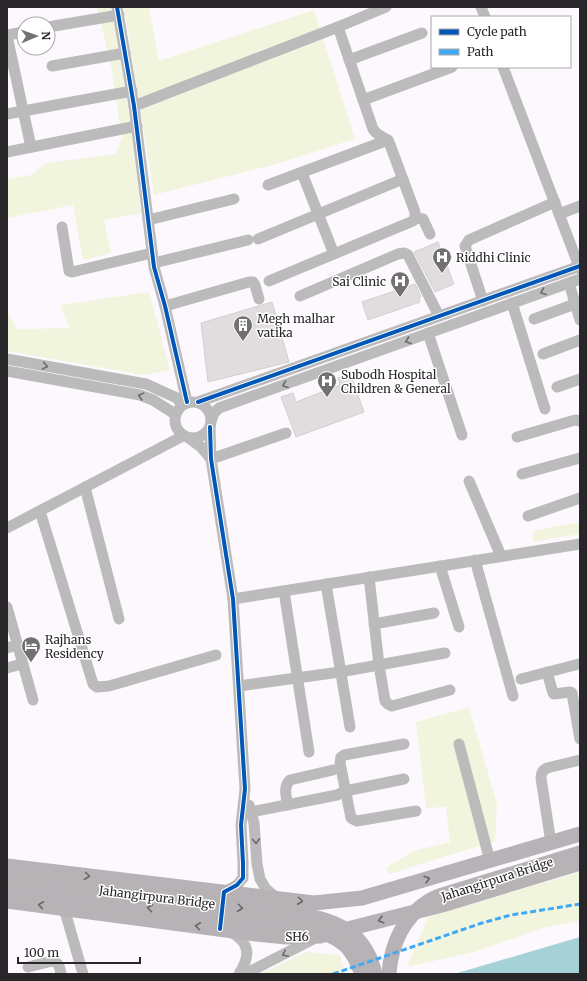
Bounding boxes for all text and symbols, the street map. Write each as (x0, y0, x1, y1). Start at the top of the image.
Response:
north arrow (16, 16, 56, 56)
legend (431, 16, 571, 68)
text: Cycle path (467, 24, 527, 39)
text: N (39, 31, 53, 41)
text: Path (467, 44, 493, 59)
hospital icon: Riddhi Clinic (431, 246, 453, 274)
place label: Riddhi Clinic (456, 250, 531, 265)
hospital icon: Sai Clinic (389, 270, 411, 298)
place label: Sai Clinic (332, 274, 386, 289)
one-way arrow (540, 287, 547, 296)
place label: Megh malhar vatika (256, 311, 335, 340)
building icon: Megh malhar vatika (232, 314, 254, 342)
one-way arrow (404, 336, 411, 344)
one-way arrow (42, 361, 48, 370)
place label: Subodh Hospital Children & General (341, 367, 451, 396)
hospital icon: Subodh Hospital Children & General (316, 370, 338, 398)
one-way arrow (282, 380, 289, 388)
one-way arrow (138, 393, 144, 401)
place label: Rajhans Residency (45, 632, 104, 661)
hotel icon: Rajhans Residency (20, 635, 42, 663)
one-way arrow (251, 838, 260, 844)
street label: Jahangirpura Bridge (438, 854, 555, 904)
one-way arrow (84, 871, 90, 880)
one-way arrow (423, 875, 430, 884)
street label: Jahangirpura Bridge (97, 882, 216, 912)
one-way arrow (297, 897, 303, 906)
one-way arrow (38, 901, 44, 910)
one-way arrow (237, 903, 243, 912)
one-way arrow (147, 904, 153, 913)
one-way arrow (378, 916, 384, 924)
one-way arrow (195, 922, 201, 931)
street label: SH6 (285, 929, 309, 944)
scale bar (18, 939, 140, 965)
text: 100 m (24, 945, 59, 960)
one-way arrow (282, 949, 289, 957)

